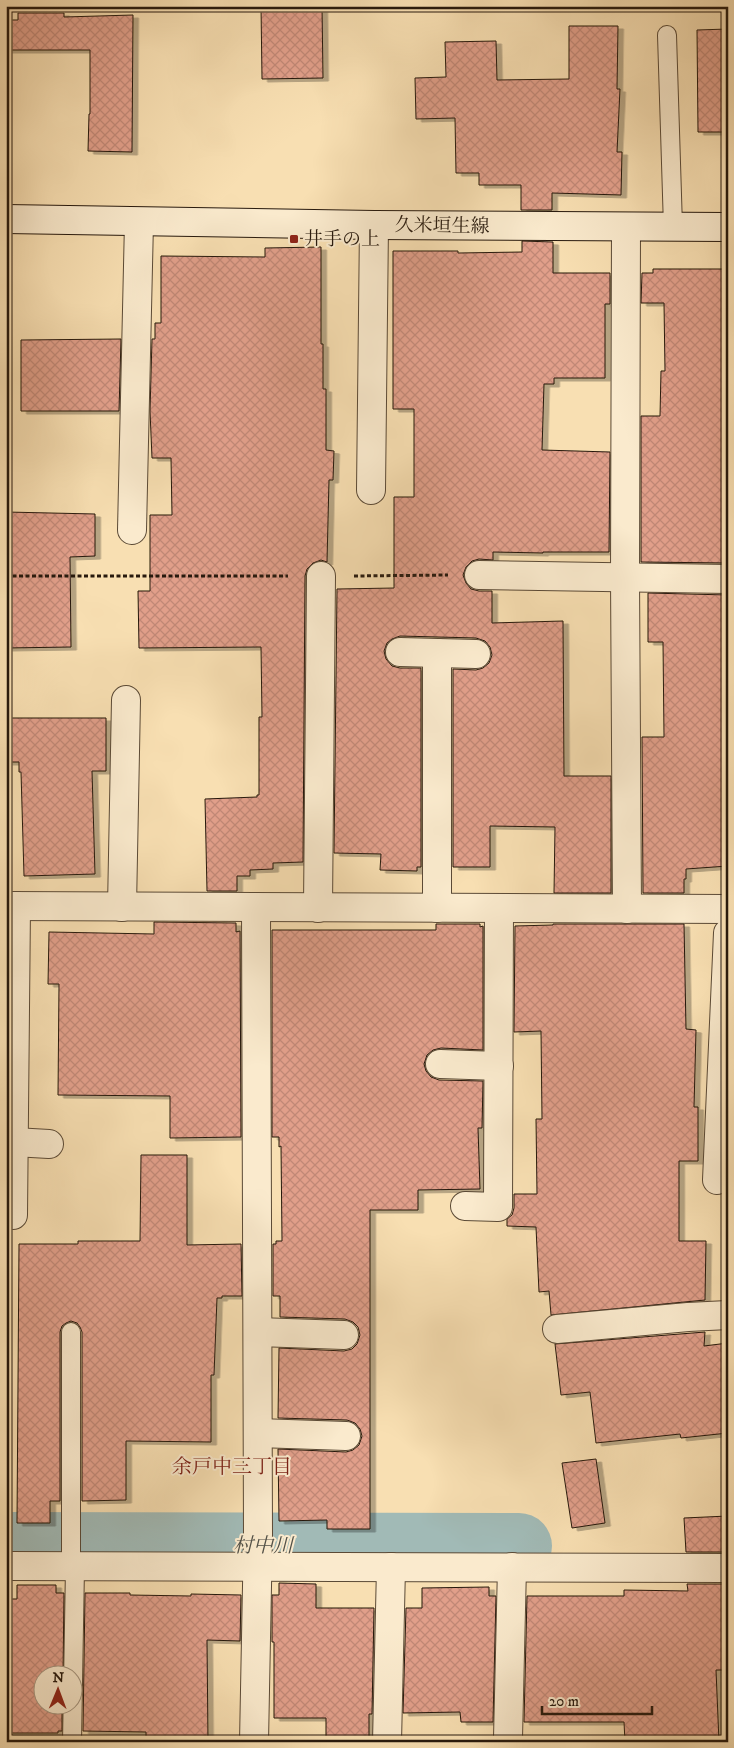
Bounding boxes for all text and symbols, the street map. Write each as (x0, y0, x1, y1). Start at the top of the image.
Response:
street label: 久米垣生線 (394, 214, 490, 238)
place label: 井手の上 (304, 228, 380, 251)
marker: 井手の上 (288, 233, 300, 245)
district label: 余戸中三丁目 (172, 1455, 292, 1480)
water label: 村中川 (233, 1534, 295, 1559)
north arrow (32, 1666, 82, 1716)
text: N (52, 1669, 65, 1687)
scale bar (542, 1683, 652, 1715)
text: 20 m (549, 1692, 579, 1711)

